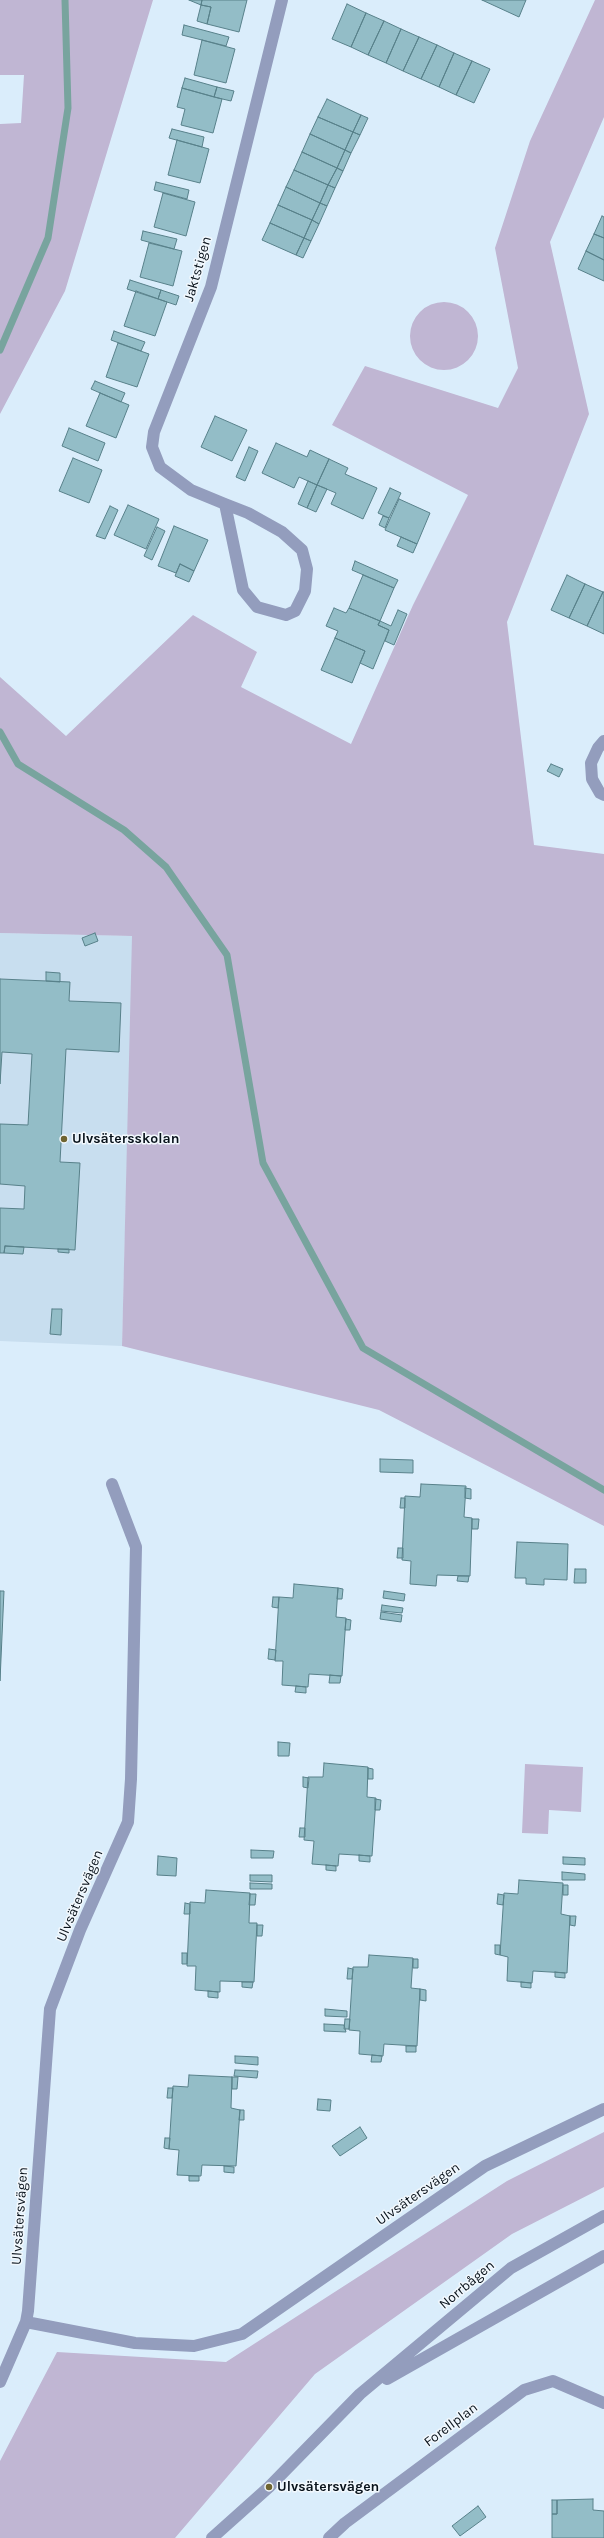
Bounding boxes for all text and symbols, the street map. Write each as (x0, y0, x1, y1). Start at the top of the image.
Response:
street label: Jaktstigen (181, 235, 215, 303)
place label: Ulvsätersskolan (72, 1131, 179, 1147)
marker: Ulvsätersskolan (59, 1134, 69, 1144)
street label: Ulvsätersvägen (53, 1847, 107, 1945)
street label: Ulvsätersvägen (373, 2159, 463, 2229)
street label: Ulvsätersvägen (8, 2166, 32, 2266)
street label: Norrbågen (436, 2257, 498, 2313)
street label: Forellplan (421, 2399, 481, 2451)
place label: Ulvsätersvägen (277, 2479, 379, 2495)
marker: Ulvsätersvägen (264, 2482, 274, 2492)

